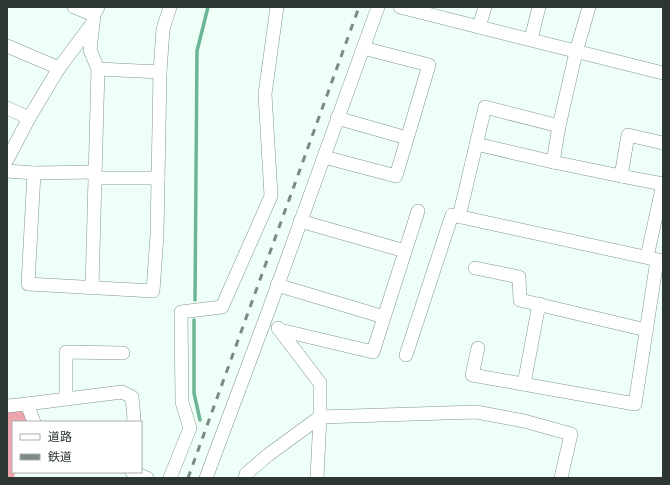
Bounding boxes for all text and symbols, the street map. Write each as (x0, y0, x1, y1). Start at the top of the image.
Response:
legend (12, 421, 142, 473)
text: 道路 (48, 429, 72, 444)
text: 鉄道 (48, 449, 72, 464)

